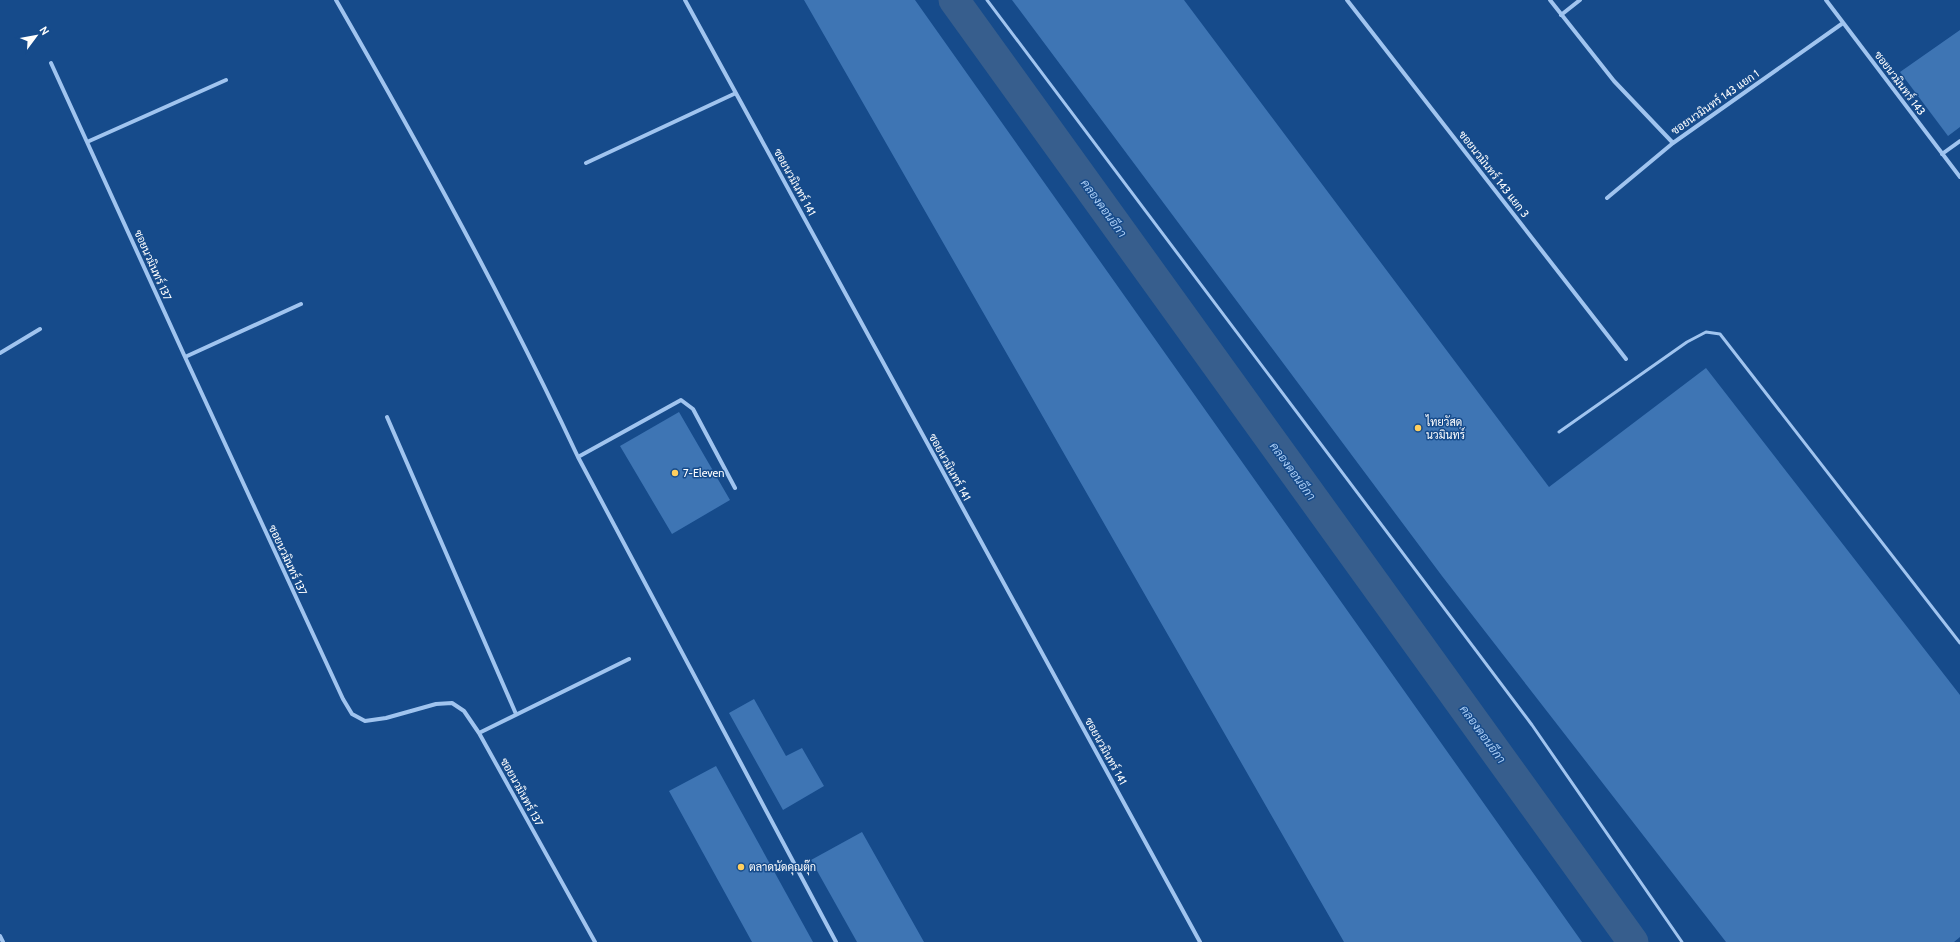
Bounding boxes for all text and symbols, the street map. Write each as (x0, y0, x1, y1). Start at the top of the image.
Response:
north arrow (16, 16, 56, 56)
text: N (36, 24, 52, 38)
street label: ซอยนวมินทร์ 143 (1871, 47, 1930, 118)
street label: ซอยนวมินทร์ 143 แยก 1 (1668, 66, 1762, 138)
street label: ซอยนวมินทร์ 143 แยก 3 (1456, 127, 1533, 220)
street label: ซอยนวมินทร์ 141 (771, 146, 820, 218)
water label: คลองดอนอีกา (1078, 176, 1130, 240)
street label: ซอยนวมินทร์ 137 (131, 227, 176, 303)
place label: ไทยวัสดุ นวมินทร์ (1425, 414, 1465, 442)
marker: ไทยวัสดุ นวมินทร์ (1413, 423, 1423, 433)
street label: ซอยนวมินทร์ 141 (926, 431, 975, 503)
water label: คลองดอนอีกา (1267, 439, 1319, 503)
place label: 7-Eleven (683, 466, 724, 480)
marker: 7-Eleven (670, 468, 680, 478)
street label: ซอยนวมินทร์ 137 (266, 522, 312, 598)
water label: คลองดอนอีกา (1457, 702, 1509, 766)
street label: ซอยนวมินทร์ 141 (1082, 715, 1131, 787)
street label: ซอยนวมินทร์ 137 (497, 755, 548, 829)
place label: ตลาดนัดคุณตุ๊ก (749, 859, 816, 876)
marker: ตลาดนัดคุณตุ๊ก (736, 862, 746, 872)

